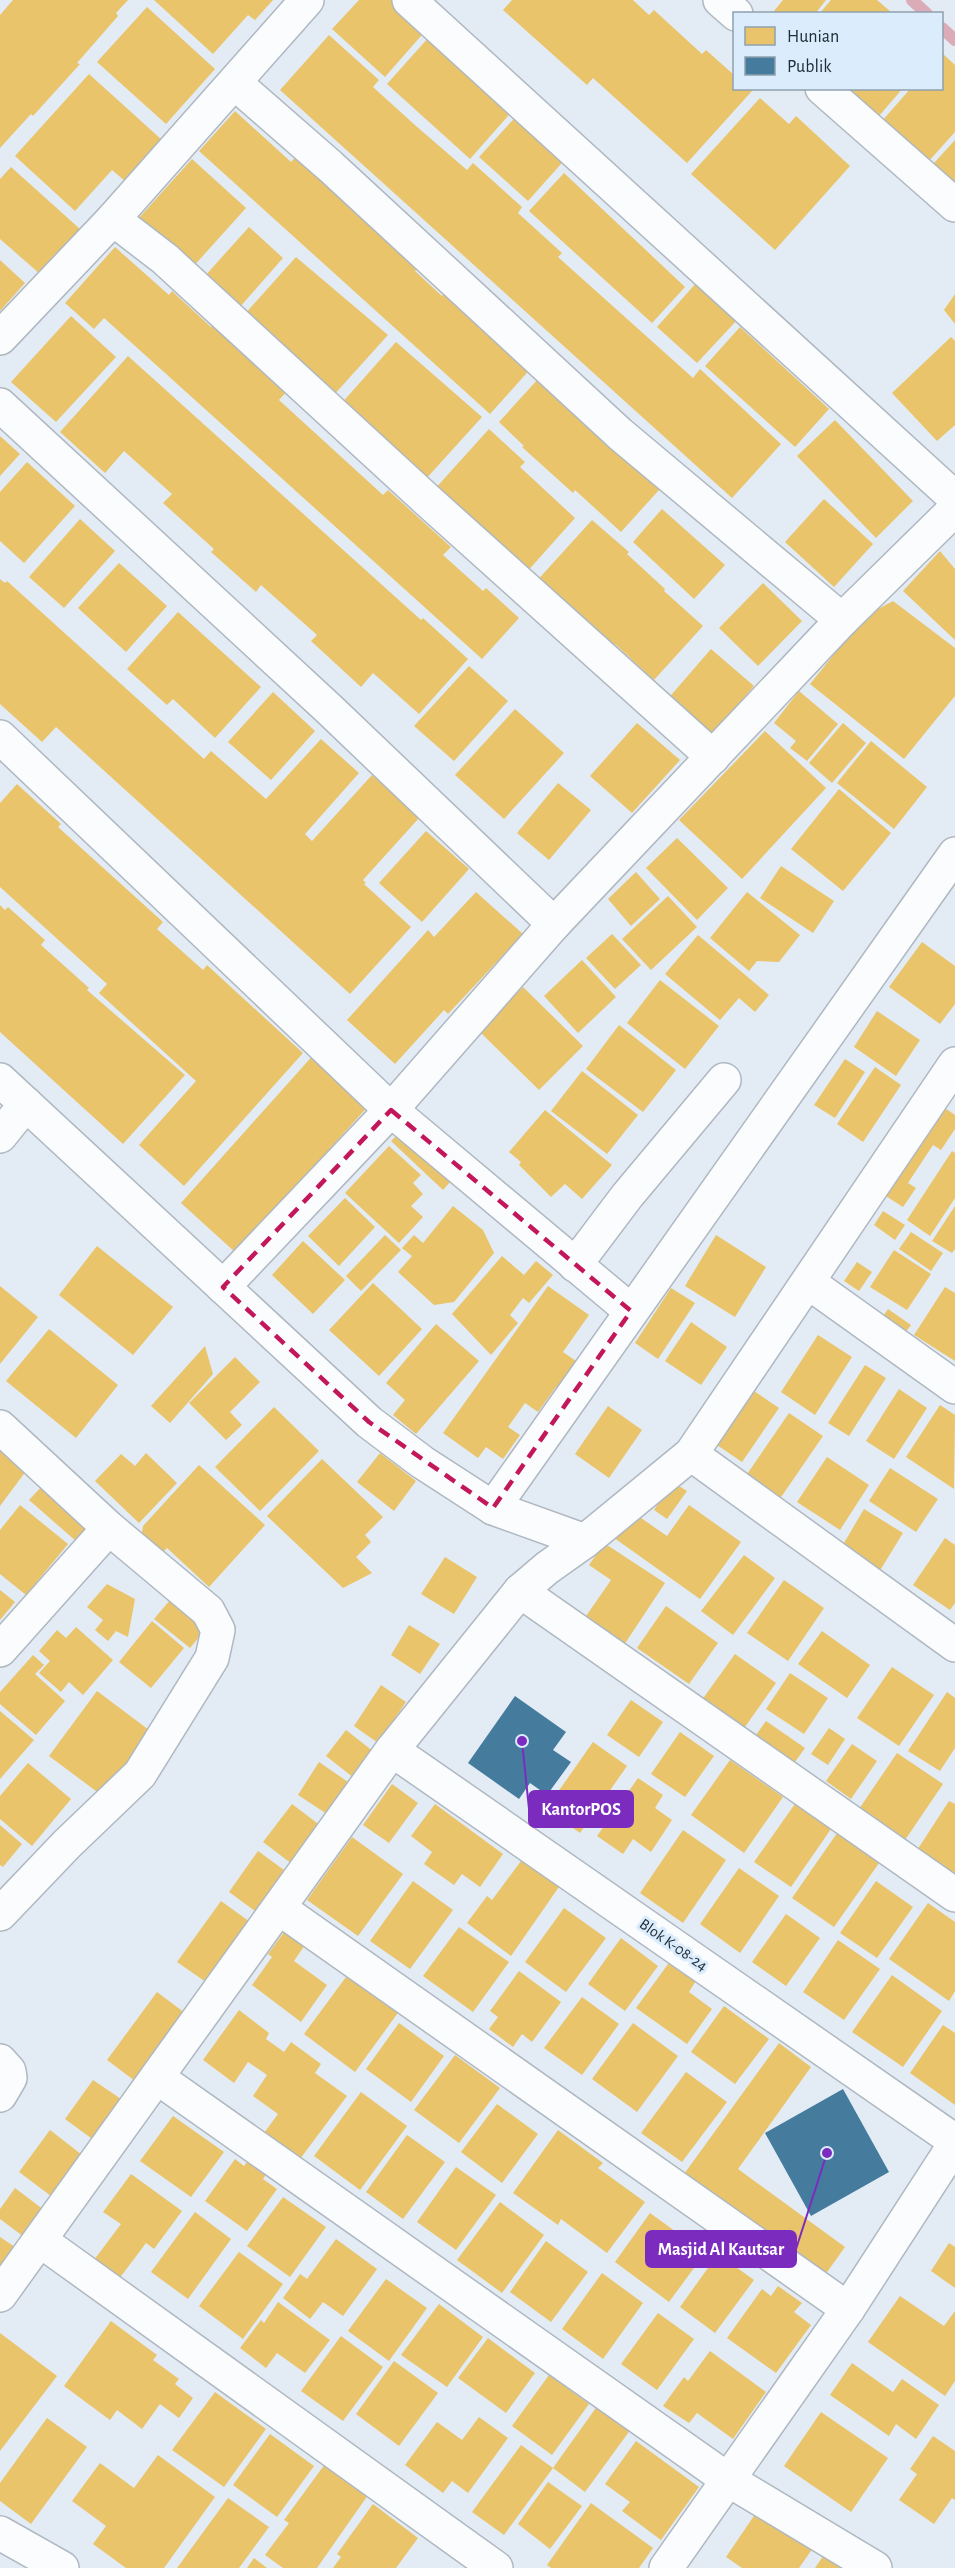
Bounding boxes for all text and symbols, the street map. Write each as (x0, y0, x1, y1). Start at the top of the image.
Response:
legend (733, 12, 943, 90)
text: Hunian (787, 28, 839, 46)
text: Publik (787, 58, 832, 76)
callout: KantorPOS (529, 1791, 633, 1827)
text: KantorPOS (541, 1801, 621, 1819)
street label: Blok K-08-24 (636, 1916, 711, 1974)
callout: Masjid Al Kautsar (646, 2231, 796, 2267)
text: Masjid Al Kautsar (658, 2241, 785, 2259)

